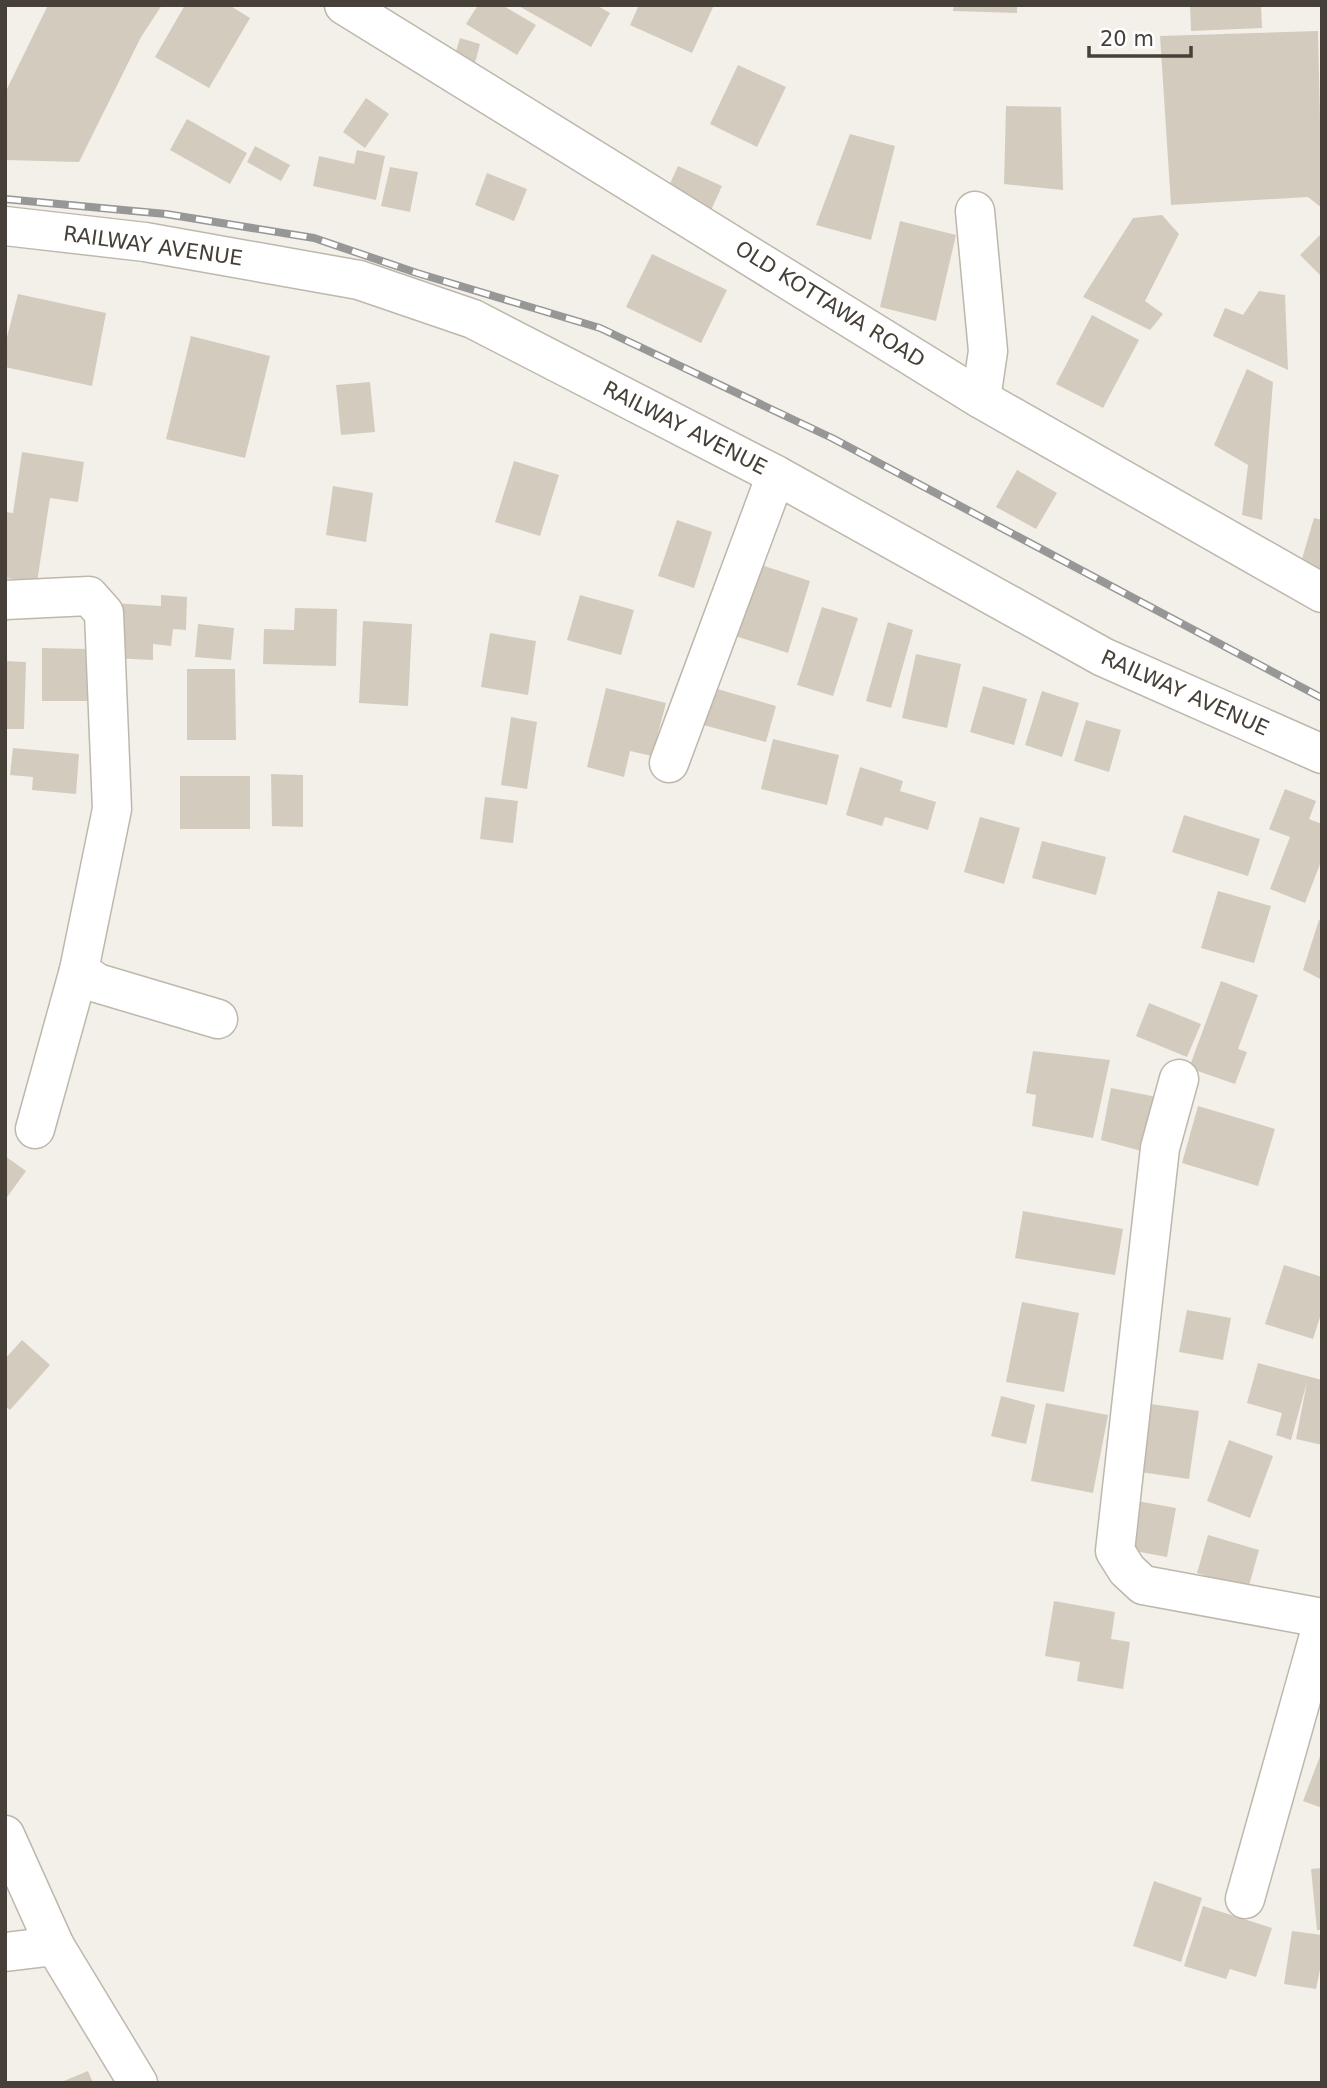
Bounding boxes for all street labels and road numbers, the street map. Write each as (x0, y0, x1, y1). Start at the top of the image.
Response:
street label: RAILWAY AVENUE (62, 222, 244, 270)
street label: OLD KOTTAWA ROAD (731, 236, 929, 372)
street label: RAILWAY AVENUE (599, 376, 771, 480)
street label: RAILWAY AVENUE (1097, 645, 1273, 741)

